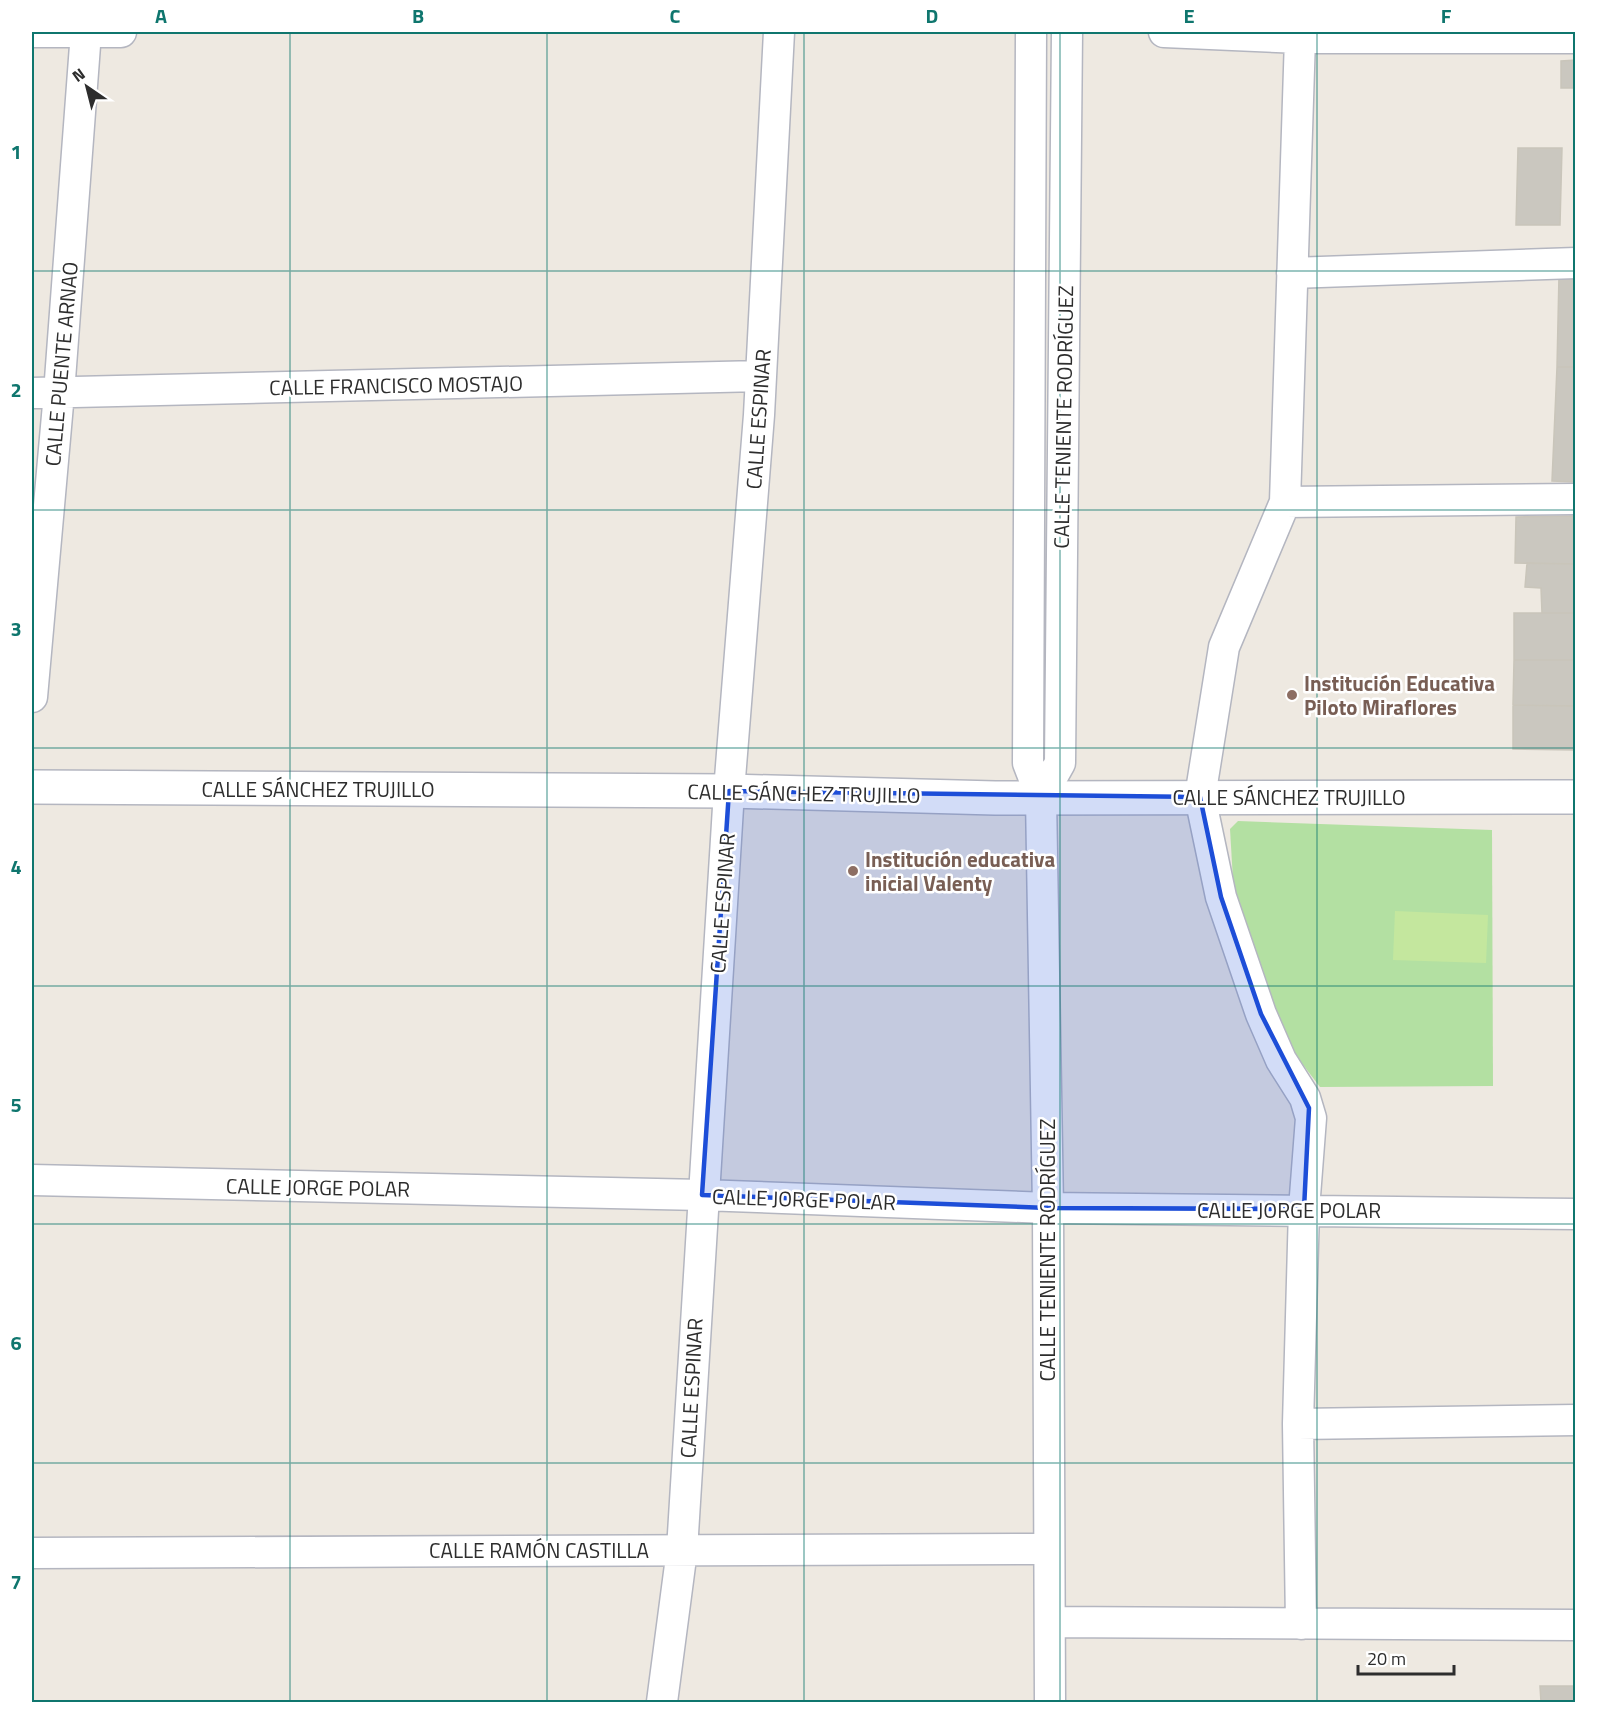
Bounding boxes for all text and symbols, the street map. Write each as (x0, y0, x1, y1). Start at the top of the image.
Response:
text: A (155, 0, 167, 31)
text: B (412, 0, 424, 31)
text: C (670, 0, 681, 31)
text: D (926, 0, 938, 31)
text: E (1183, 0, 1195, 31)
text: F (1441, 0, 1452, 31)
north arrow (57, 57, 117, 117)
text: N (67, 62, 90, 88)
text: 1 (10, 136, 22, 167)
street label: CALLE PUENTE ARNAO (36, 260, 86, 468)
street label: CALLE TENIENTE RODRÍGUEZ (1045, 285, 1081, 549)
street label: CALLE ESPINAR (737, 348, 779, 490)
street label: CALLE FRANCISCO MOSTAJO (269, 367, 523, 403)
text: 2 (10, 374, 22, 405)
text: 3 (10, 613, 22, 644)
place label: Institución Educativa Piloto Miraflores (1304, 667, 1495, 723)
marker: Institución Educativa Piloto Miraflores (1285, 688, 1299, 702)
street label: CALLE SÁNCHEZ TRUJILLO (201, 773, 435, 805)
street label: CALLE SÁNCHEZ TRUJILLO (687, 775, 921, 811)
street label: CALLE SÁNCHEZ TRUJILLO (1172, 781, 1406, 813)
street label: CALLE ESPINAR (701, 832, 743, 974)
place label: Institución educativa inicial Valenty (865, 843, 1055, 899)
text: 4 (10, 851, 22, 882)
marker: Institución educativa inicial Valenty (846, 864, 860, 878)
text: 5 (10, 1089, 22, 1120)
street label: CALLE TENIENTE RODRÍGUEZ (1031, 1118, 1063, 1382)
street label: CALLE JORGE POLAR (226, 1169, 410, 1205)
street label: CALLE JORGE POLAR (711, 1180, 897, 1218)
street label: CALLE JORGE POLAR (1197, 1194, 1381, 1226)
street label: CALLE ESPINAR (671, 1317, 711, 1459)
text: 6 (10, 1327, 22, 1358)
street label: CALLE RAMÓN CASTILLA (429, 1534, 649, 1566)
text: 7 (10, 1566, 22, 1597)
scale bar (1358, 1638, 1454, 1676)
text: 20 m (1367, 1645, 1406, 1672)

